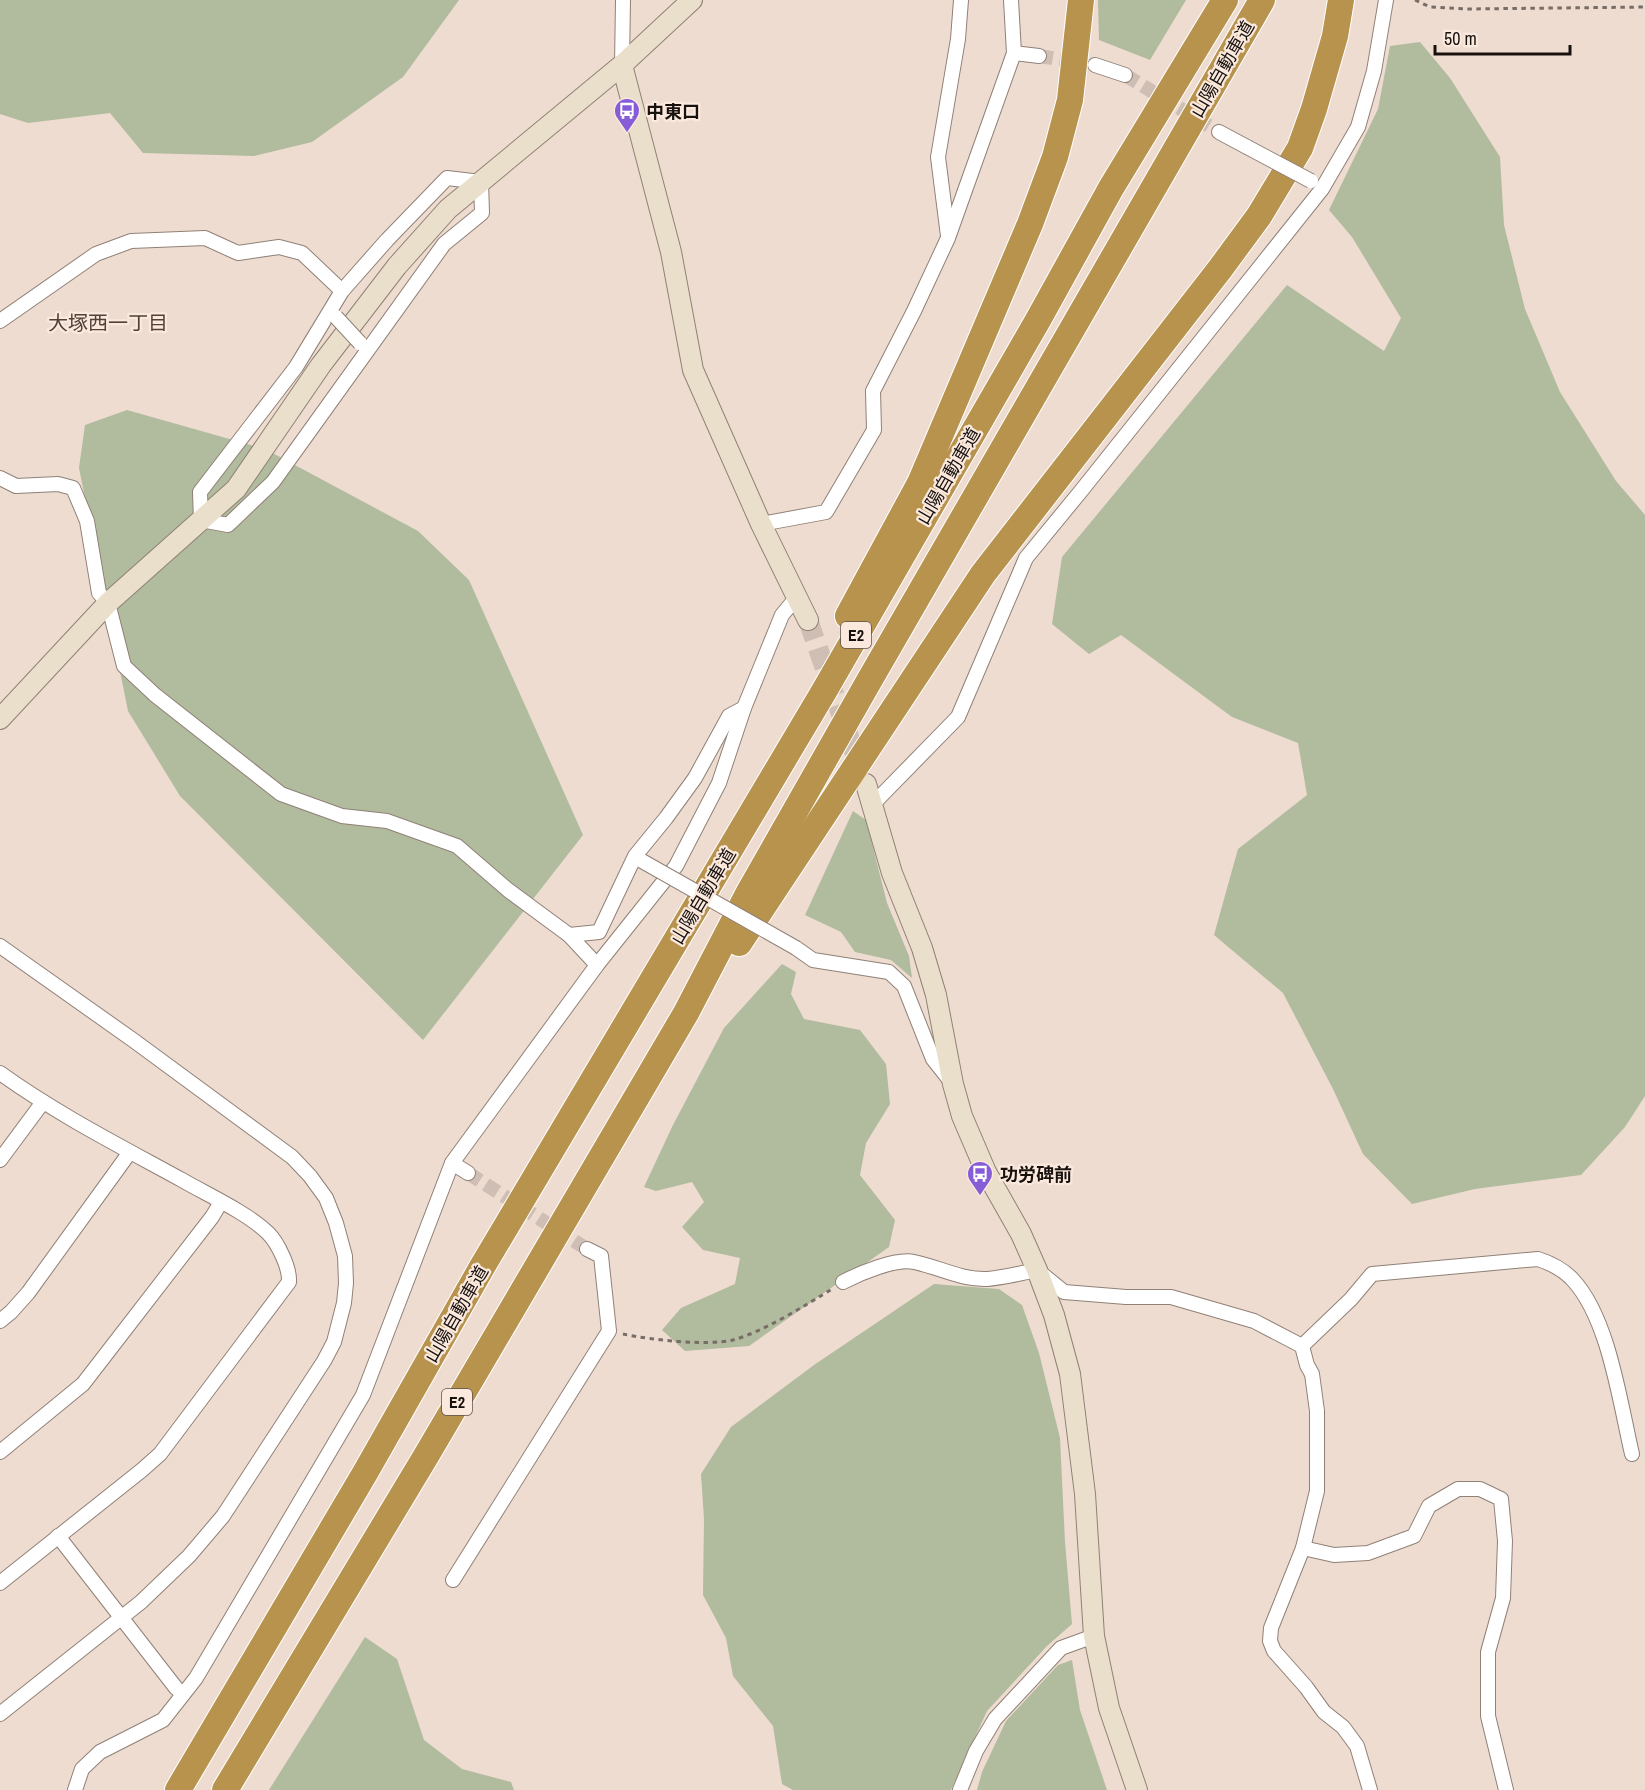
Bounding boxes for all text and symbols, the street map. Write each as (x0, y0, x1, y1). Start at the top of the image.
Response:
street label: 山陽自動車道 (1184, 16, 1260, 122)
scale bar (1435, 18, 1570, 56)
text: 50 m (1444, 26, 1477, 51)
bus stop icon: 中東口 (612, 96, 642, 134)
place label: 中東口 (646, 99, 700, 124)
district label: 大塚西一丁目 (48, 309, 168, 336)
street label: 山陽自動車道 (910, 423, 986, 529)
road number: E2 (841, 622, 871, 648)
street label: 山陽自動車道 (664, 843, 742, 949)
bus stop icon: 功労碑前 (965, 1159, 995, 1197)
place label: 功労碑前 (1000, 1162, 1072, 1187)
street label: 山陽自動車道 (418, 1261, 494, 1367)
road number: E2 (442, 1389, 472, 1415)

